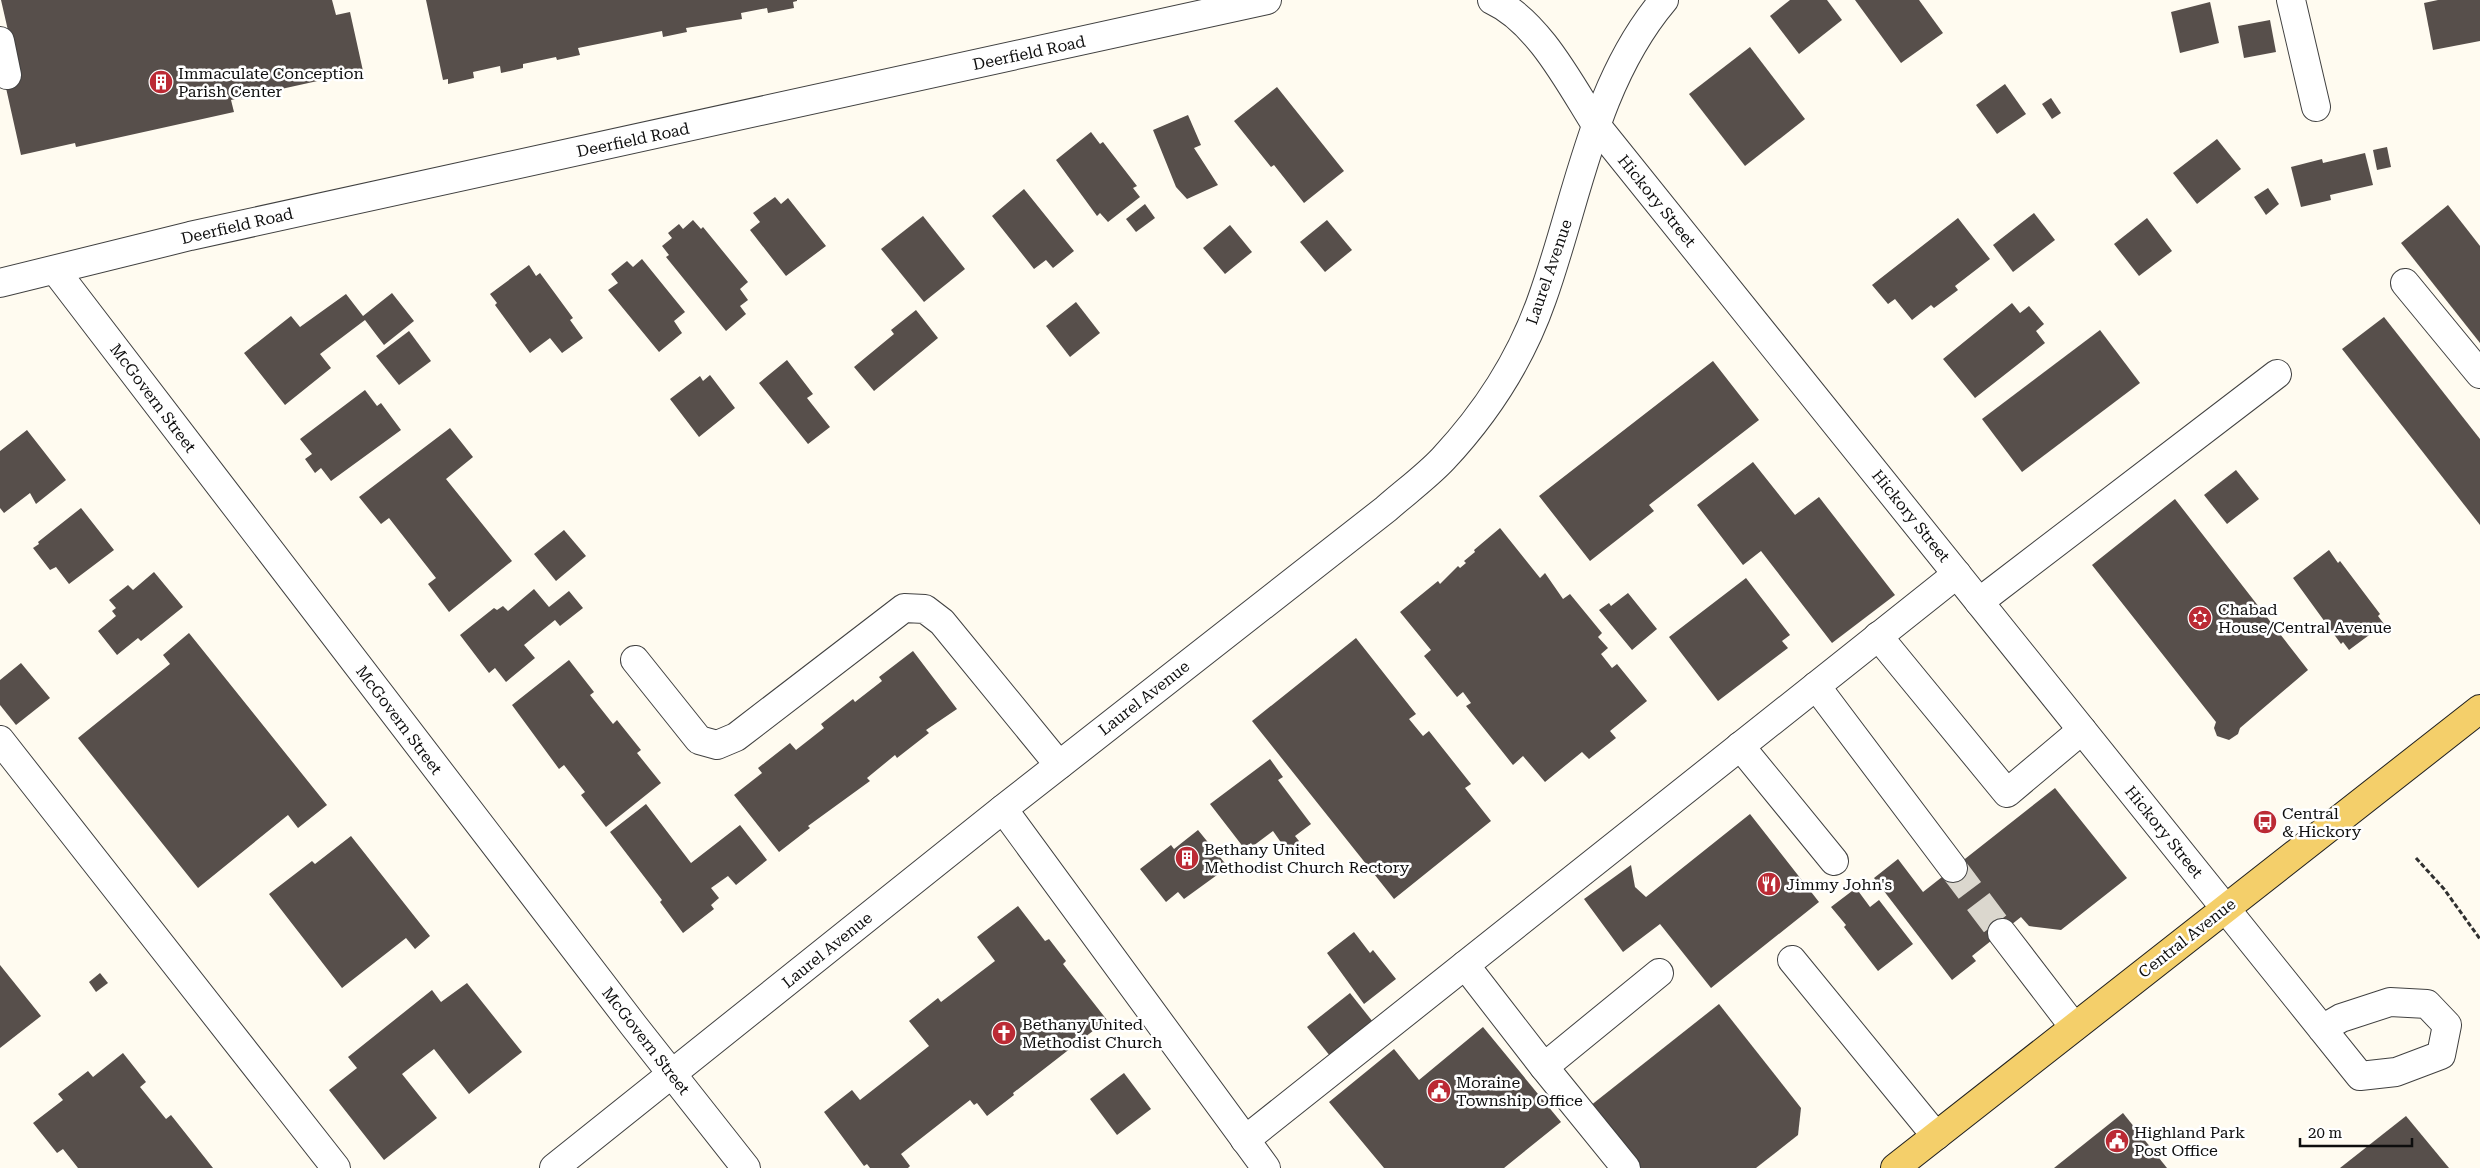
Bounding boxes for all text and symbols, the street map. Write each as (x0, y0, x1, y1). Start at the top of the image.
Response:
street label: Deerfield Road (971, 32, 1087, 74)
place label: Immaculate Conception Parish Center (178, 64, 364, 101)
building icon: Immaculate Conception Parish Center (148, 69, 174, 95)
street label: Deerfield Road (575, 119, 691, 161)
street label: Hickory Street (1614, 151, 1700, 251)
street label: Deerfield Road (179, 204, 295, 248)
street label: Laurel Avenue (1522, 217, 1576, 327)
street label: McGovern Street (106, 340, 200, 456)
street label: Hickory Street (1868, 466, 1954, 566)
place label: Chabad House/Central Avenue (2218, 600, 2392, 637)
synagogue icon: Chabad House/Central Avenue (2187, 605, 2213, 631)
street label: Laurel Avenue (1095, 657, 1193, 739)
street label: McGovern Street (352, 662, 446, 778)
street label: Hickory Street (2121, 782, 2207, 882)
place label: Central & Hickory (2282, 804, 2362, 841)
bus stop icon: Central & Hickory (2252, 809, 2278, 835)
place label: Bethany United Methodist Church Rectory (1204, 840, 1410, 877)
building icon: Bethany United Methodist Church Rectory (1174, 845, 1200, 871)
restaurant icon: Jimmy John's (1756, 871, 1782, 897)
place label: Jimmy John's (1786, 875, 1892, 894)
street label: Central Avenue (2135, 894, 2240, 982)
street label: Laurel Avenue (778, 908, 876, 992)
street label: McGovern Street (598, 983, 694, 1099)
place label: Bethany United Methodist Church (1022, 1015, 1162, 1052)
church icon: Bethany United Methodist Church (991, 1020, 1017, 1046)
place label: Moraine Township Office (1456, 1073, 1583, 1110)
public building icon: Moraine Township Office (1426, 1078, 1452, 1104)
scale bar (2300, 1116, 2412, 1148)
place label: Highland Park Post Office (2134, 1123, 2245, 1160)
text: 20 m (2308, 1124, 2343, 1142)
public building icon: Highland Park Post Office (2104, 1128, 2130, 1154)

